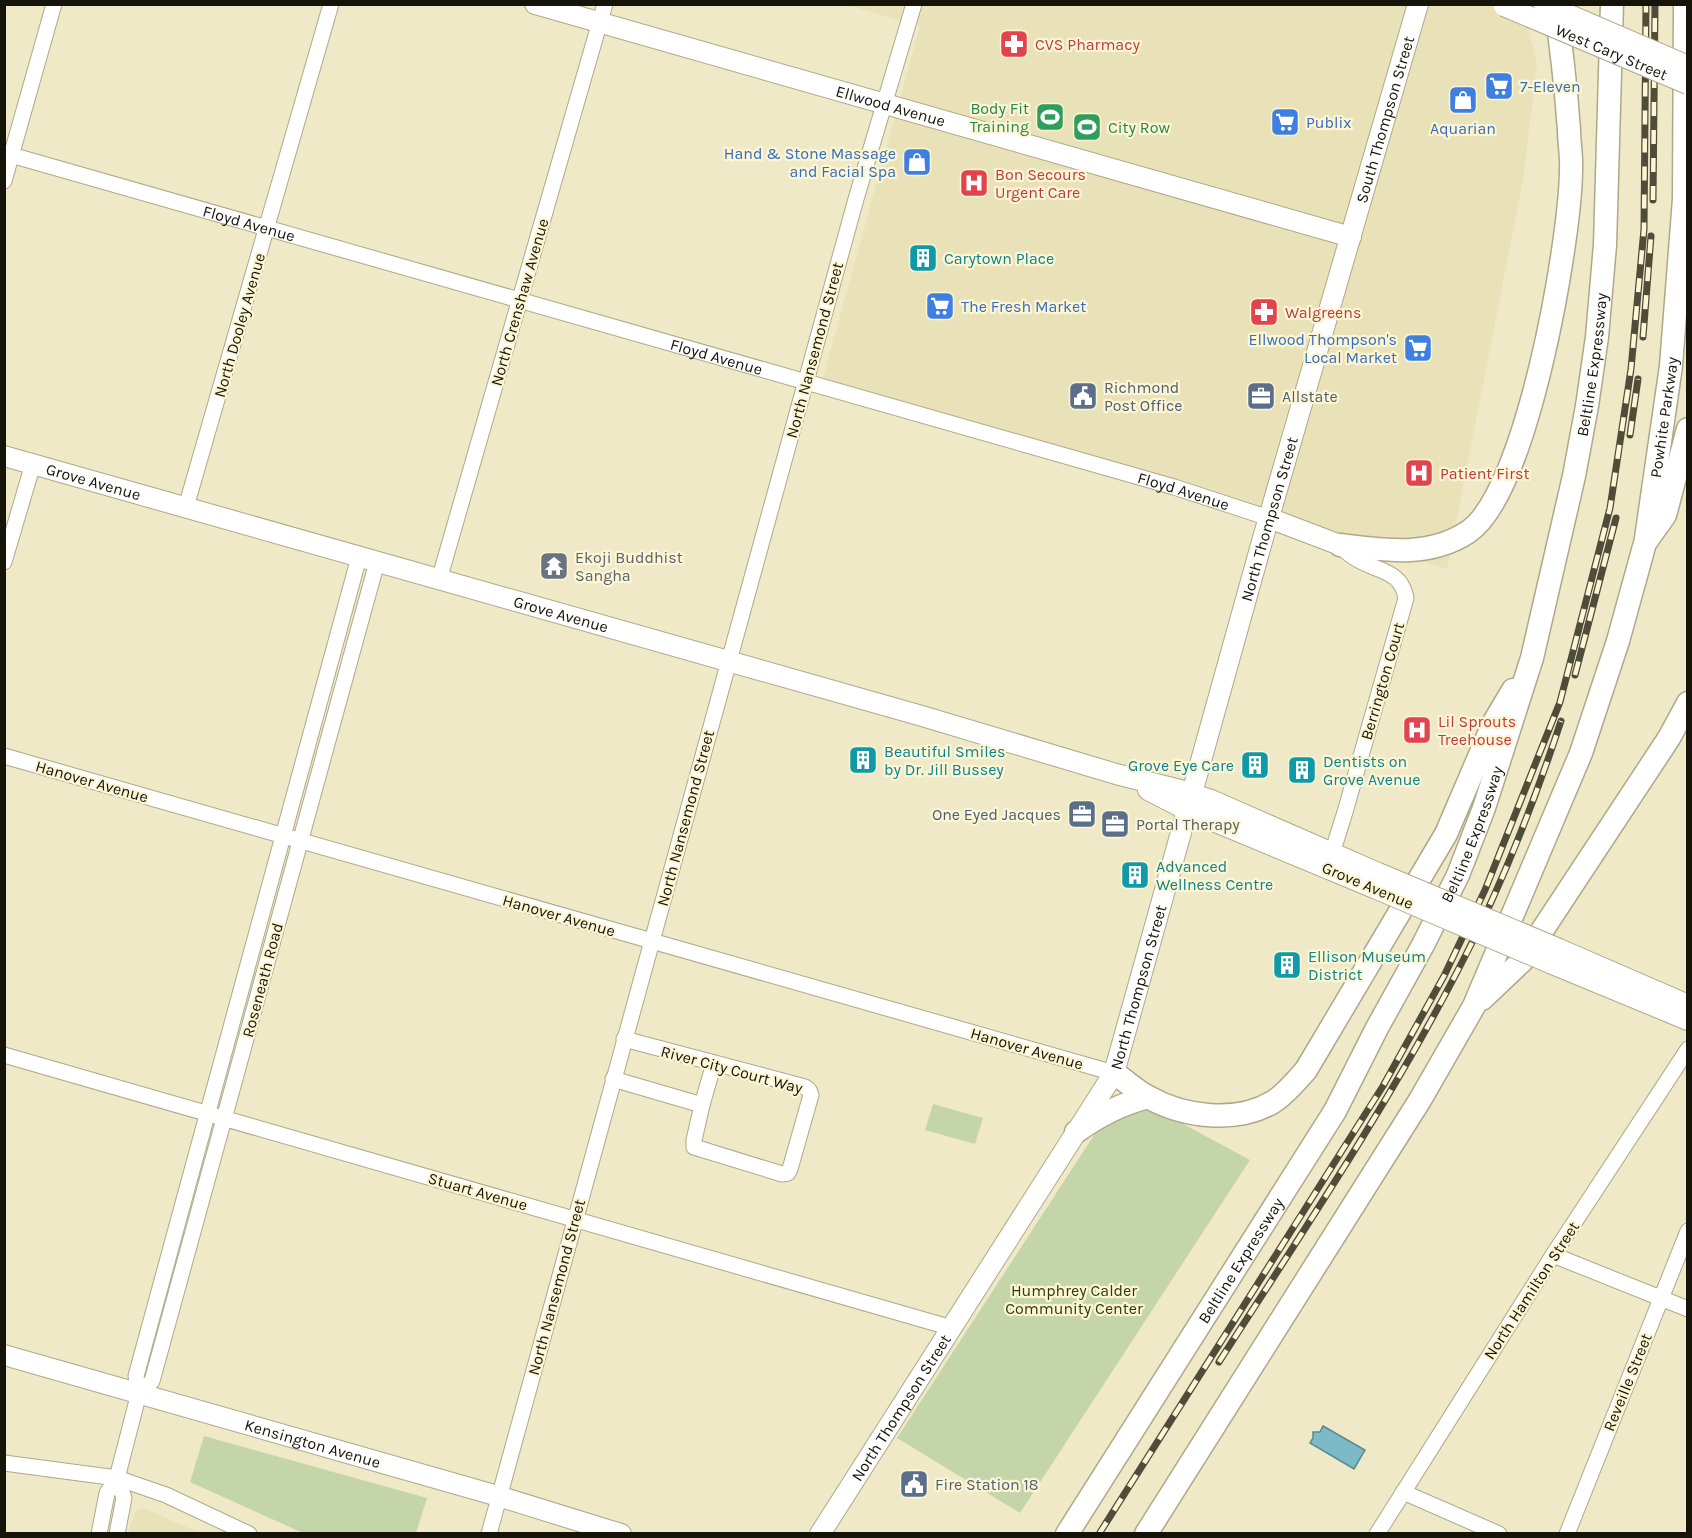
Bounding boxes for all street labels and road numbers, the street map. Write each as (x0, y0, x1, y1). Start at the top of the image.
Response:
street label: West Cary Street (1553, 20, 1670, 84)
street label: South Thompson Street (1352, 34, 1418, 205)
street label: Ellwood Avenue (834, 81, 948, 131)
street label: Floyd Avenue (201, 201, 297, 246)
street label: North Crenshaw Avenue (486, 216, 553, 388)
street label: North Dooley Avenue (210, 251, 269, 400)
street label: North Nansemond Street (782, 260, 847, 440)
street label: Beltline Expressway (1573, 291, 1611, 438)
street label: Floyd Avenue (668, 335, 765, 379)
street label: Powhite Parkway (1646, 356, 1682, 479)
street label: North Thompson Street (1237, 435, 1302, 604)
street label: Grove Avenue (44, 459, 143, 504)
street label: Floyd Avenue (1135, 468, 1232, 514)
street label: Grove Avenue (511, 592, 611, 637)
street label: Berrington Court (1357, 620, 1408, 742)
street label: North Nansemond Street (653, 728, 718, 908)
street label: Hanover Avenue (33, 756, 150, 807)
street label: Beltline Expressway (1437, 763, 1507, 906)
street label: Grove Avenue (1319, 858, 1416, 913)
street label: Hanover Avenue (500, 890, 617, 941)
street label: North Thompson Street (1106, 903, 1170, 1072)
street label: Roseneath Road (238, 921, 287, 1040)
street label: Hanover Avenue (968, 1023, 1085, 1074)
street label: River City Court Way (659, 1041, 805, 1098)
street label: Stuart Avenue (426, 1168, 530, 1215)
street label: Beltline Expressway (1194, 1194, 1288, 1327)
street label: North Nansemond Street (524, 1197, 589, 1377)
street label: North Hamilton Street (1480, 1218, 1583, 1363)
street label: Reveille Street (1599, 1330, 1656, 1434)
street label: North Thompson Street (847, 1331, 955, 1485)
street label: Kensington Avenue (242, 1415, 383, 1472)

